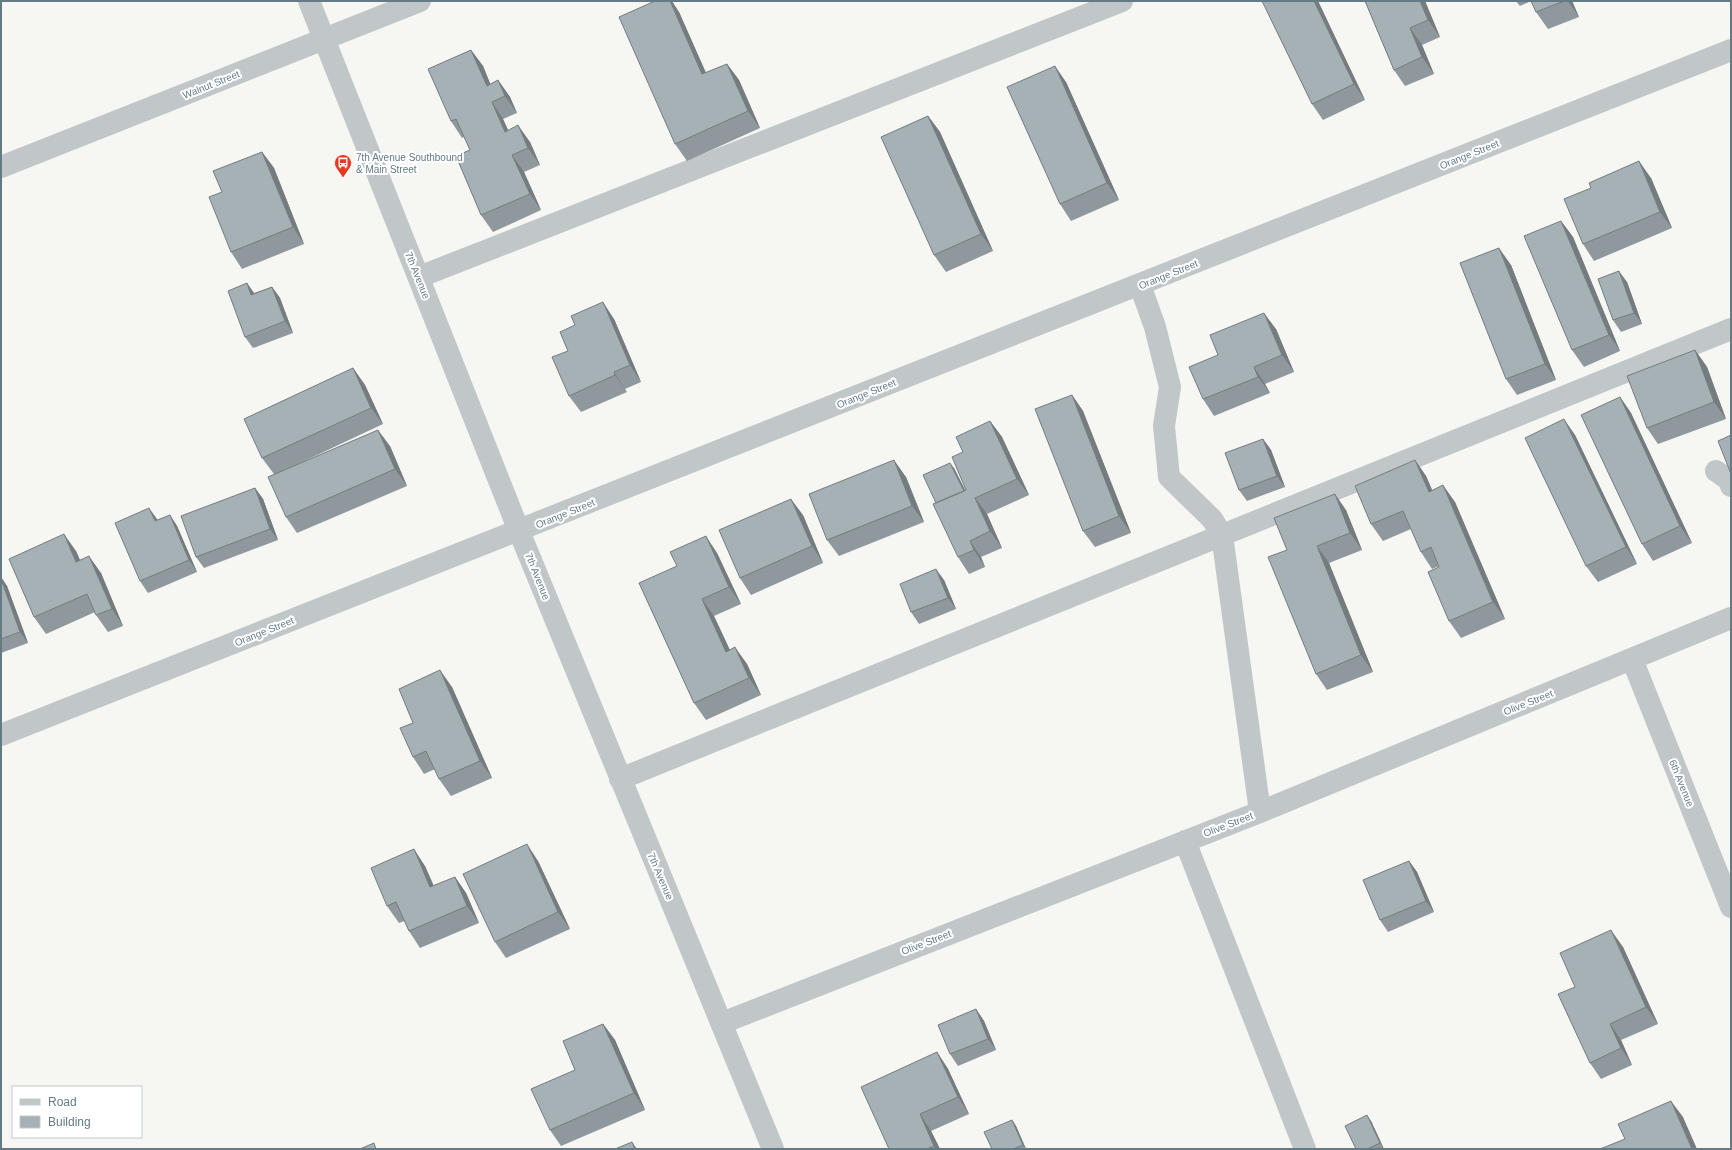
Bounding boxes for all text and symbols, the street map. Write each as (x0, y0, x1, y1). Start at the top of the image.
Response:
street label: Walnut Street (181, 68, 241, 101)
street label: Orange Street (1438, 138, 1501, 171)
place label: 7th Avenue Southbound & Main Street (356, 152, 463, 175)
bus stop icon: 7th Avenue Southbound & Main Street (333, 153, 353, 178)
street label: 7th Avenue (403, 250, 432, 301)
street label: Orange Street (1137, 258, 1200, 291)
street label: Orange Street (835, 377, 898, 410)
street label: Orange Street (534, 497, 597, 530)
street label: 7th Avenue (523, 551, 552, 602)
street label: Orange Street (233, 615, 296, 648)
street label: Olive Street (1502, 687, 1555, 717)
street label: 6th Avenue (1667, 758, 1696, 809)
street label: Olive Street (1202, 810, 1255, 839)
street label: 7th Avenue (646, 851, 676, 902)
street label: Olive Street (900, 928, 953, 957)
legend (12, 1086, 142, 1138)
text: Road (48, 1095, 77, 1109)
text: Building (48, 1115, 91, 1129)

